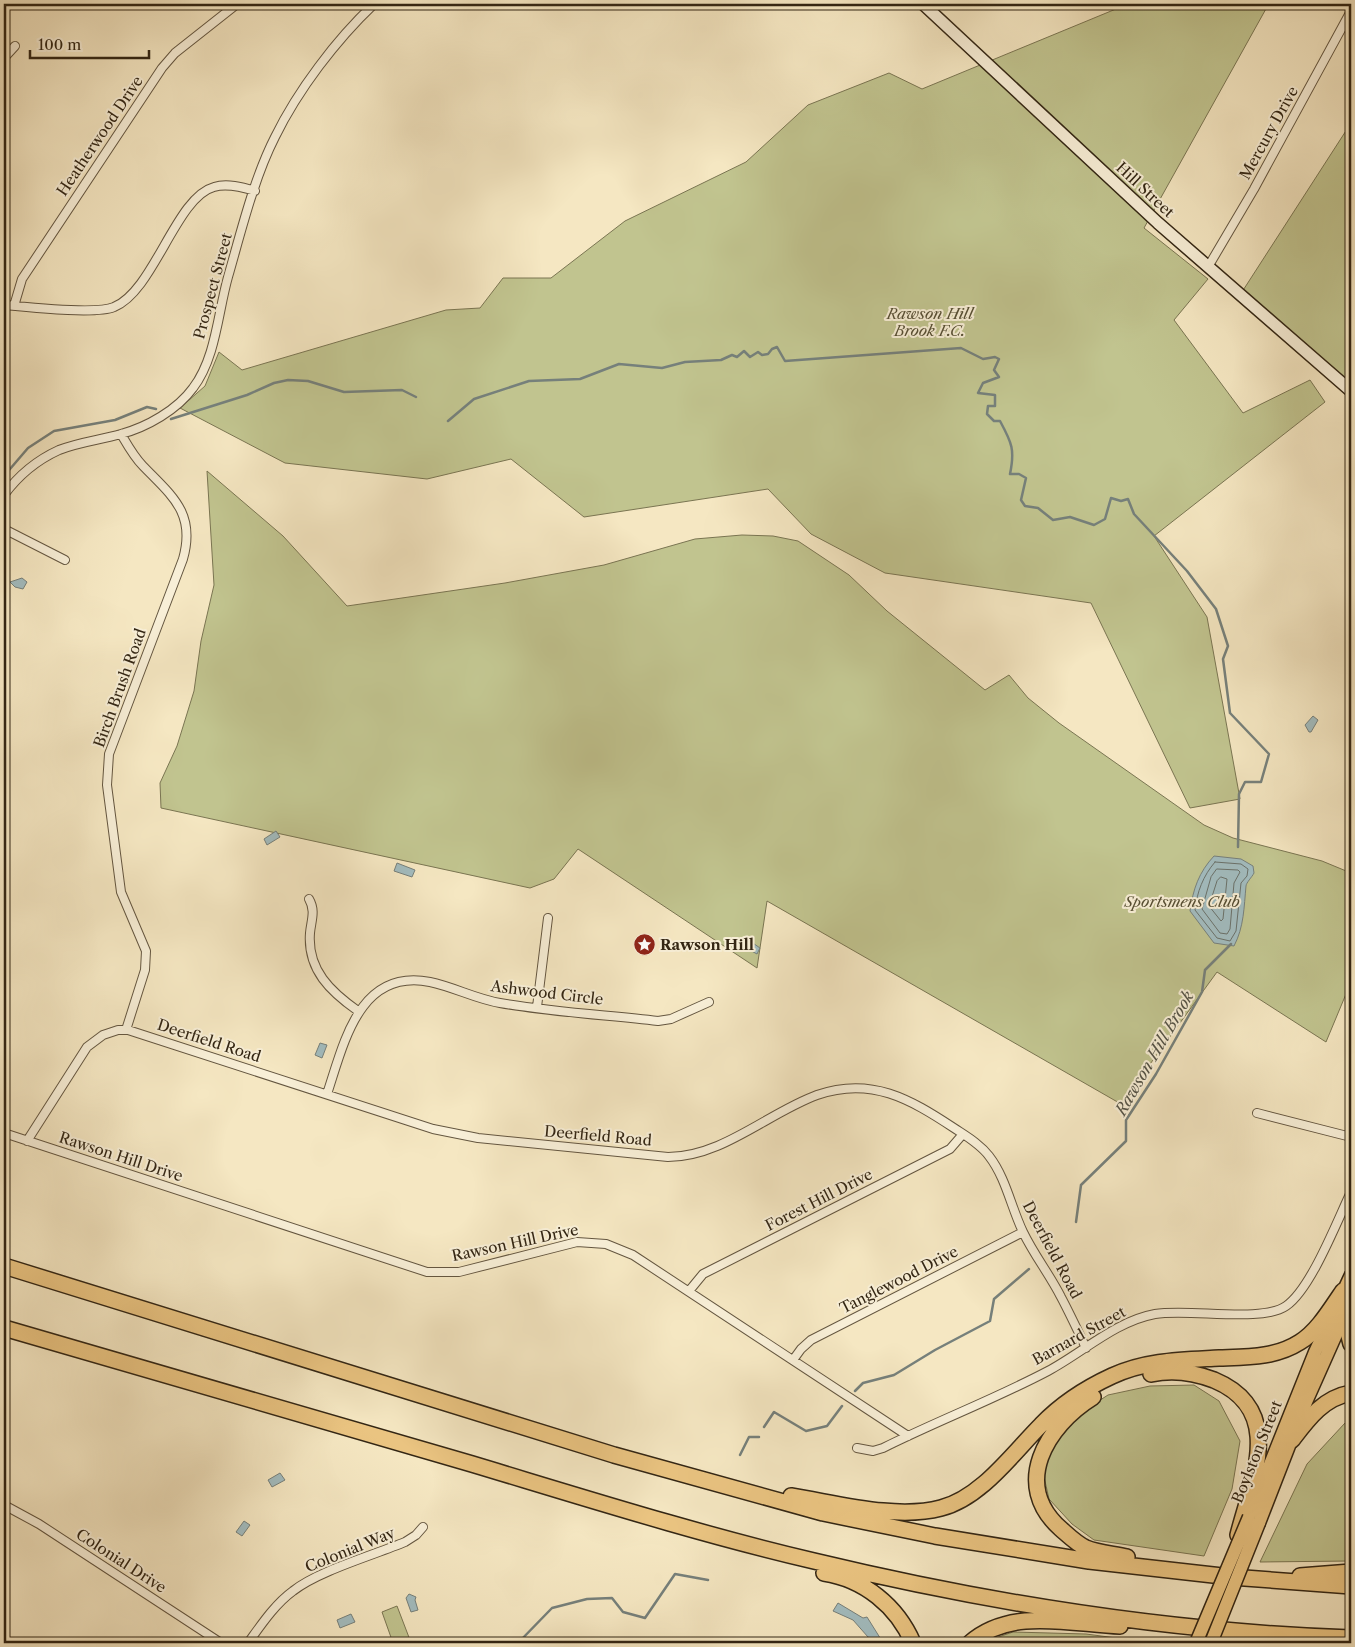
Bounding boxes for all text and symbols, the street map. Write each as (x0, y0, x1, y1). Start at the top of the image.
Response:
scale bar (30, 28, 149, 60)
text: 100 m (38, 35, 81, 54)
street label: Heatherwood Drive (52, 72, 147, 199)
street label: Mercury Drive (1235, 83, 1302, 183)
street label: Hill Street (1112, 158, 1179, 222)
street label: Prospect Street (189, 230, 236, 341)
park label: Rawson Hill Brook F.C. (886, 304, 975, 340)
street label: Birch Brush Road (89, 626, 150, 750)
park label: Sportsmens Club (1123, 892, 1240, 911)
place icon: Rawson Hill (632, 933, 656, 957)
place label: Rawson Hill (660, 935, 754, 954)
street label: Ashwood Circle (489, 976, 604, 1009)
water label: Rawson Hill Brook (1109, 987, 1198, 1120)
street label: Deerfield Road (155, 1015, 263, 1066)
street label: Deerfield Road (544, 1121, 653, 1150)
street label: Rawson Hill Drive (57, 1128, 185, 1185)
street label: Forest Hill Drive (762, 1164, 876, 1235)
street label: Deerfield Road (1019, 1198, 1086, 1302)
street label: Rawson Hill Drive (450, 1220, 580, 1265)
street label: Tanglewood Drive (836, 1242, 961, 1318)
street label: Barnard Street (1029, 1302, 1129, 1369)
street label: Boylston Street (1227, 1397, 1286, 1506)
street label: Colonial Way (302, 1523, 398, 1576)
street label: Colonial Drive (73, 1524, 170, 1597)

